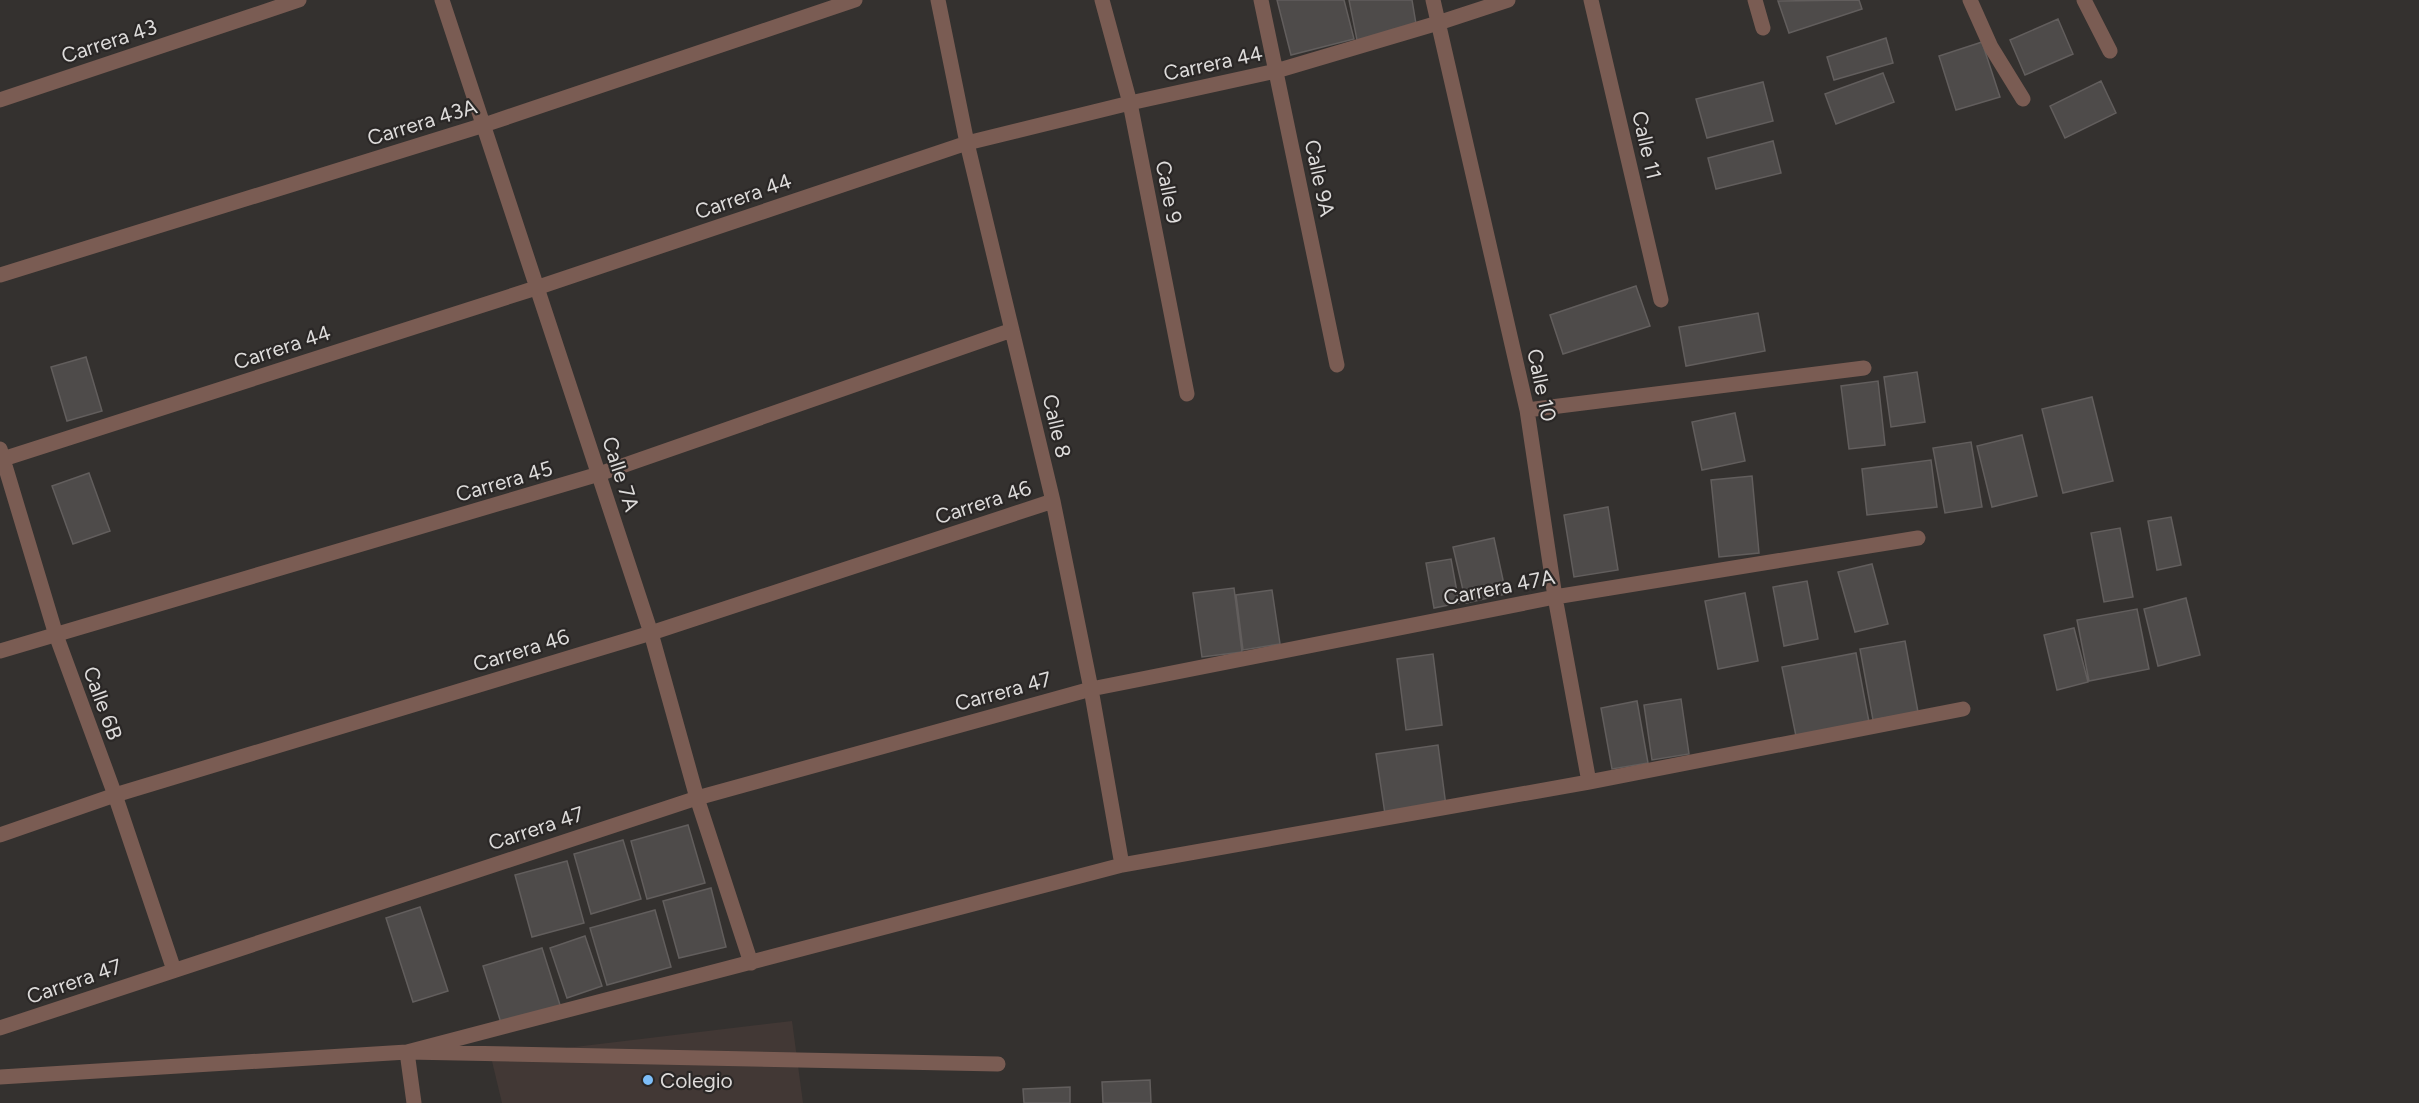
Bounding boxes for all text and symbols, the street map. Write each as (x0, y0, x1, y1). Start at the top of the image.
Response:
street label: Carrera 43 (58, 14, 160, 68)
street label: Carrera 44 (1161, 40, 1265, 86)
street label: Carrera 43A (364, 93, 480, 151)
street label: Calle 11 (1627, 109, 1667, 181)
street label: Calle 9A (1300, 137, 1340, 219)
street label: Calle 9 (1151, 158, 1187, 226)
street label: Carrera 44 (691, 168, 795, 224)
street label: Carrera 44 (230, 320, 334, 374)
street label: Calle 10 (1522, 346, 1562, 424)
street label: Calle 8 (1038, 392, 1076, 460)
street label: Calle 7A (597, 433, 645, 515)
street label: Carrera 45 (453, 455, 555, 507)
street label: Carrera 46 (932, 475, 1034, 529)
street label: Carrera 47A (1441, 564, 1557, 610)
street label: Carrera 46 (470, 623, 572, 676)
street label: Calle 6B (78, 663, 128, 743)
street label: Carrera 47 (952, 666, 1054, 716)
street label: Carrera 47 (485, 801, 587, 855)
street label: Carrera 47 (23, 953, 125, 1009)
place label: Colegio (660, 1068, 733, 1093)
marker: Colegio (641, 1073, 655, 1087)

